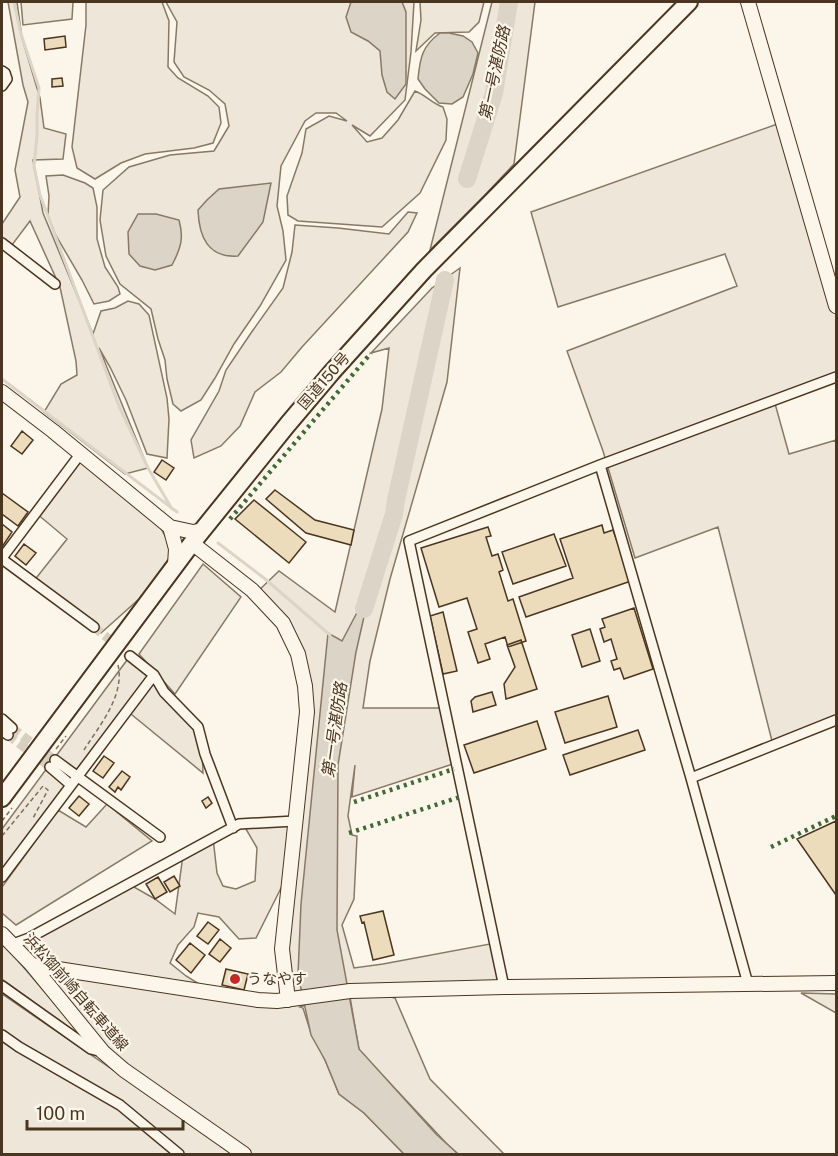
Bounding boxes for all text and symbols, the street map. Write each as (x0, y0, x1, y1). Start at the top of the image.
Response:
water label: 第一号湛防路 (475, 22, 514, 122)
street label: 国道150号 (294, 349, 353, 413)
water label: 第一号湛防路 (318, 679, 351, 779)
street label: 浜松御前崎自転車道線 (21, 929, 132, 1054)
place label: うなやす (247, 970, 307, 987)
marker: うなやす (228, 972, 242, 986)
scale bar (27, 1093, 183, 1131)
text: 100 m (36, 1103, 85, 1124)

